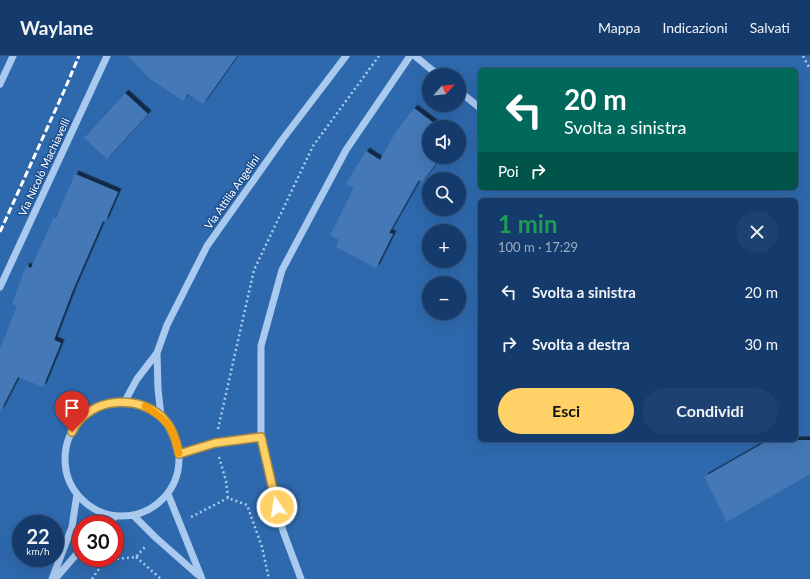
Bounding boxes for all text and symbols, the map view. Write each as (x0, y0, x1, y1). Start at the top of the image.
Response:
text: Waylane (20, 16, 93, 39)
text: Mappa (598, 19, 640, 36)
text: Indicazioni (662, 19, 728, 36)
text: Salvati (750, 19, 790, 36)
north arrow (422, 68, 466, 112)
map controls (422, 68, 466, 320)
text: 20 m (564, 82, 627, 116)
icon: left (498, 84, 550, 136)
street label: Via Nicolò Machiavelli (15, 115, 72, 218)
text: Svolta a sinistra (564, 116, 686, 138)
button: sound (422, 120, 466, 164)
street label: Via Attilia Angelini (201, 152, 262, 231)
icon: right (527, 160, 549, 182)
text: Poi (498, 162, 519, 180)
button: search (422, 172, 466, 216)
text: 1 min (498, 209, 558, 238)
button: close (736, 211, 778, 253)
button: + (422, 224, 466, 268)
text: 100 m · 17:29 (498, 239, 578, 255)
button: − (422, 276, 466, 320)
icon: left (498, 281, 520, 303)
text: Svolta a sinistra (532, 283, 636, 301)
text: 20 m (744, 283, 778, 301)
icon: right (498, 333, 520, 355)
text: Svolta a destra (532, 335, 630, 353)
text: 30 m (744, 335, 778, 353)
button: Esci (498, 388, 634, 434)
button: Condividi (642, 388, 778, 434)
pin (55, 391, 89, 432)
icon: arrive (61, 397, 83, 419)
position arrow (256, 486, 298, 528)
speed limit sign: 30 (72, 515, 124, 567)
text: 22 (26, 524, 50, 548)
text: km/h (26, 545, 50, 557)

